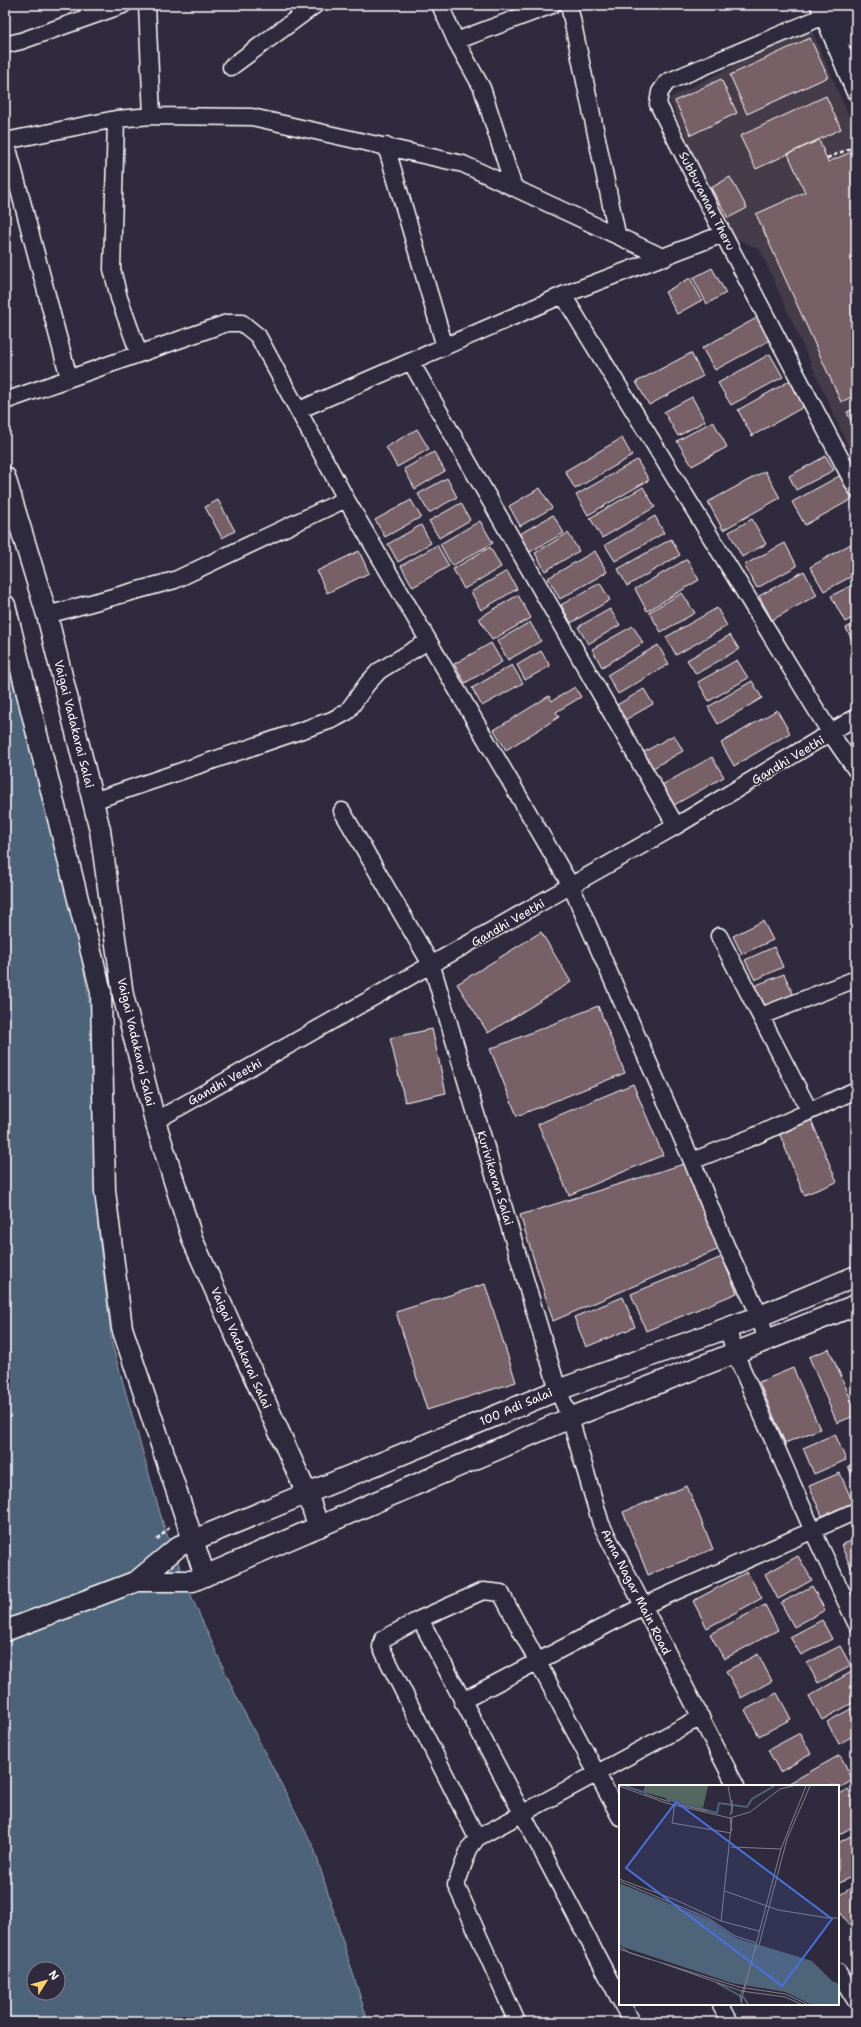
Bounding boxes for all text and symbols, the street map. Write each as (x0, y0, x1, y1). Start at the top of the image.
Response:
street label: Subburaman Theru (675, 149, 739, 253)
street label: Vaigai Vadakarai Salai (50, 658, 98, 790)
street label: Gandhi Veethi (749, 732, 827, 788)
street label: Gandhi Veethi (468, 895, 548, 951)
street label: Vaigai Vadakarai Salai (113, 976, 159, 1108)
street label: Gandhi Veethi (185, 1055, 265, 1109)
street label: Kurivikaran Salai (473, 1129, 517, 1227)
street label: Vaigai Vadakarai Salai (207, 1285, 275, 1411)
street label: 100 Adi Salai (477, 1384, 555, 1430)
street label: Anna Nagar Main Road (597, 1526, 675, 1658)
inset map (619, 1785, 839, 2005)
north arrow (26, 1961, 66, 2001)
text: N (45, 1967, 62, 1984)

